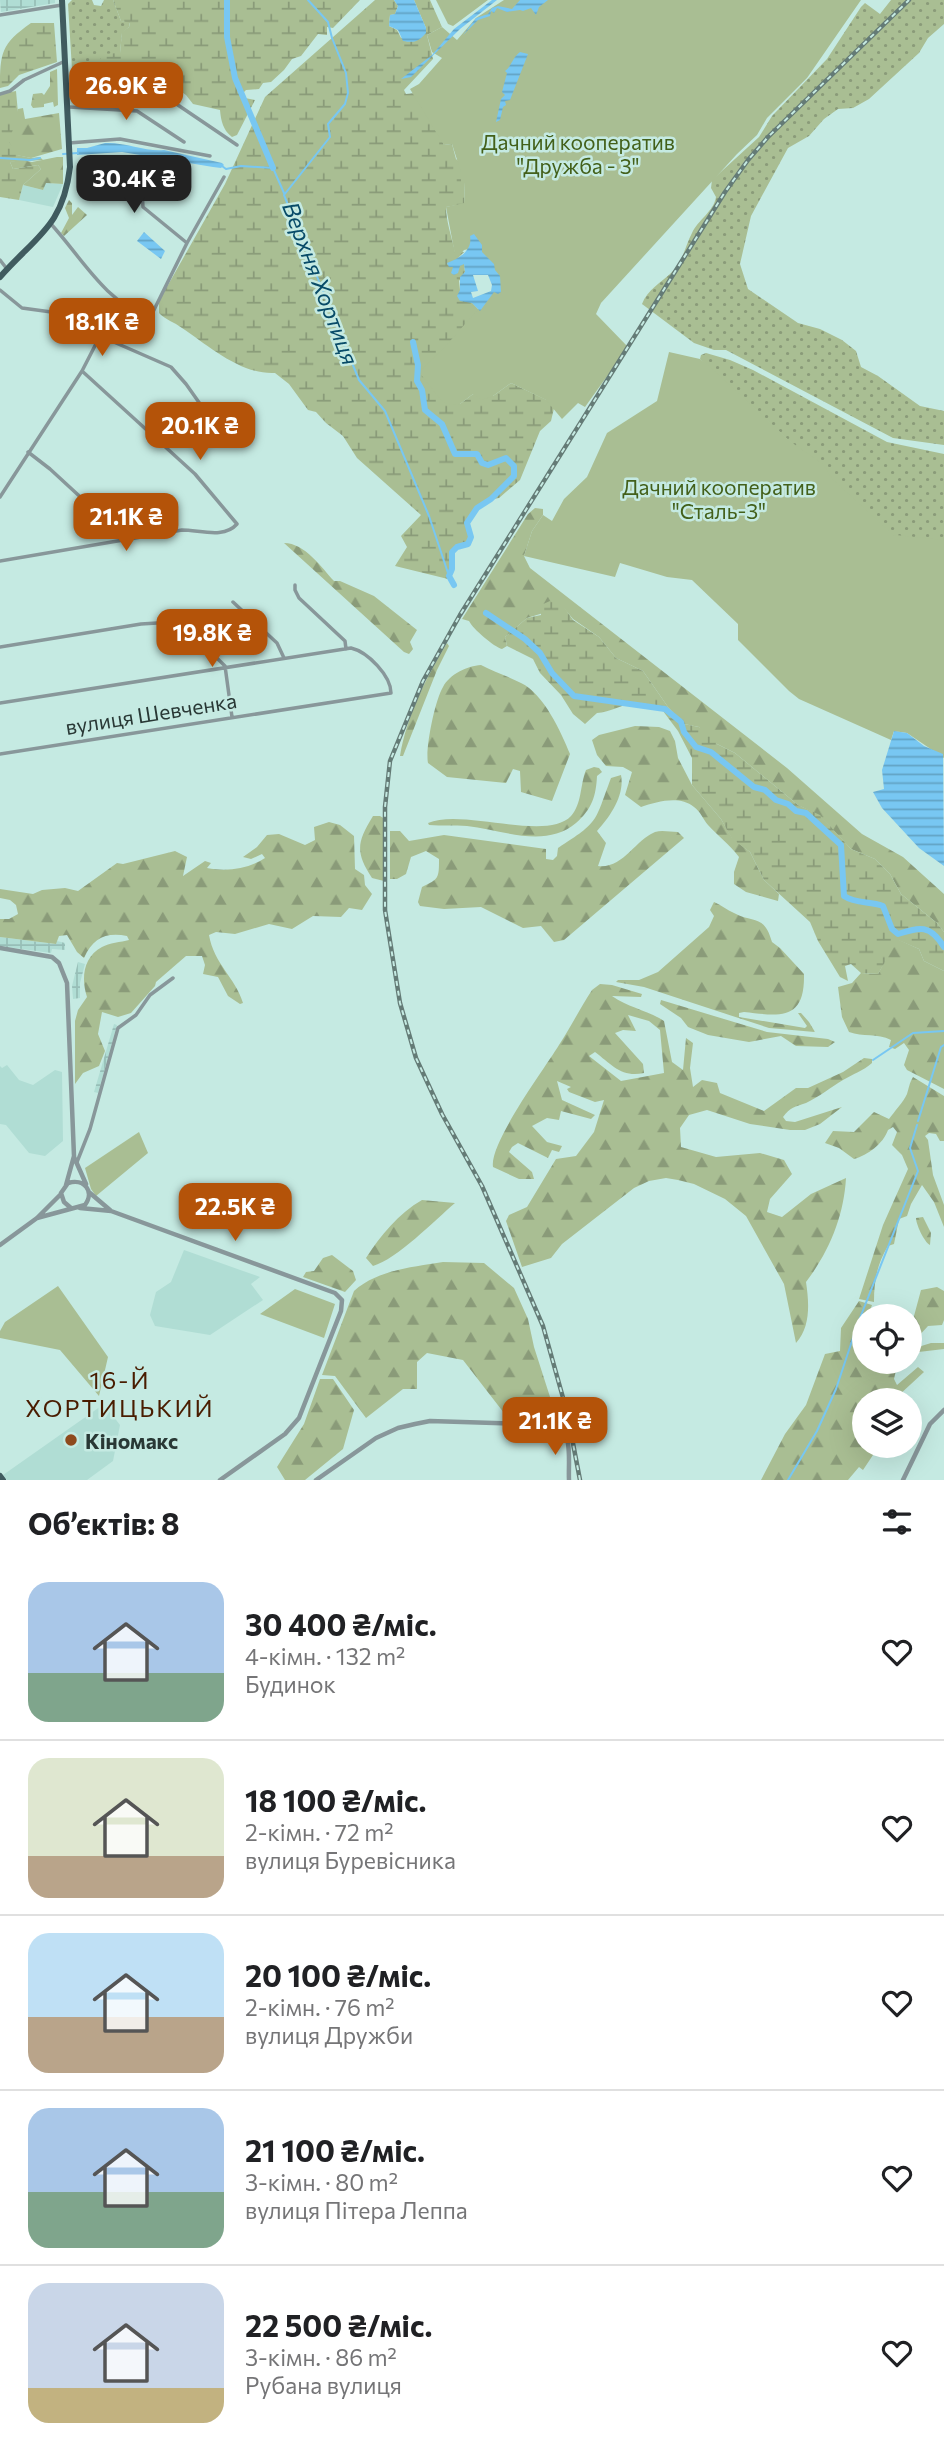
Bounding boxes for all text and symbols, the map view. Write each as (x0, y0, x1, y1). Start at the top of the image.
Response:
pin: 26.9K ₴ (61, 62, 191, 122)
text: 26.9K ₴ (85, 71, 167, 99)
park label: Дачний кооператив "Дружба - 3" (481, 129, 675, 178)
pin: 30.4K ₴ (69, 156, 199, 215)
text: 30.4K ₴ (92, 164, 176, 192)
water label: Верхня Хортиця (277, 197, 365, 369)
pin: 18.1K ₴ (37, 298, 167, 358)
text: 18.1K ₴ (65, 307, 139, 335)
pin: 20.1K ₴ (135, 402, 265, 462)
text: 20.1K ₴ (161, 411, 239, 439)
park label: Дачний кооператив "Сталь-3" (622, 474, 816, 523)
pin: 21.1K ₴ (61, 494, 191, 553)
text: 21.1K ₴ (89, 502, 163, 530)
pin: 19.8K ₴ (147, 610, 277, 669)
text: 19.8K ₴ (172, 618, 252, 646)
street label: вулиця Шевченка (64, 687, 238, 739)
pin: 22.5K ₴ (170, 1184, 300, 1243)
text: 22.5K ₴ (195, 1192, 275, 1220)
map controls (852, 1304, 922, 1458)
button: locate (852, 1304, 922, 1374)
district label: 16-Й ХОРТИЦЬКИЙ (25, 1365, 215, 1422)
button: layers (852, 1388, 922, 1458)
pin: 21.1K ₴ (490, 1398, 620, 1457)
text: 21.1K ₴ (518, 1406, 592, 1434)
place label: Кіномакс (85, 1428, 178, 1453)
marker: Кіномакс (63, 1432, 79, 1448)
icon: filters (878, 1503, 916, 1541)
text: Об’єктів: 8 (28, 1504, 179, 1541)
text: 30 400 ₴/міс. (245, 1605, 437, 1642)
icon: home (84, 1610, 168, 1694)
icon: heart (878, 1633, 916, 1671)
text: 4-кімн. · 132 m² (245, 1642, 405, 1670)
text: Будинок (245, 1670, 336, 1698)
text: 18 100 ₴/міс. (245, 1781, 427, 1818)
icon: home (84, 1786, 168, 1870)
icon: heart (878, 1809, 916, 1847)
text: 2-кімн. · 72 m² (245, 1818, 393, 1846)
text: вулиця Буревісника (245, 1846, 456, 1874)
text: 20 100 ₴/міс. (245, 1956, 431, 1993)
icon: home (84, 1961, 168, 2045)
icon: heart (878, 1984, 916, 2022)
text: 2-кімн. · 76 m² (245, 1993, 395, 2021)
text: вулиця Дружби (245, 2021, 413, 2049)
text: 21 100 ₴/міс. (245, 2131, 425, 2168)
icon: home (84, 2136, 168, 2220)
icon: heart (878, 2159, 916, 2197)
text: 3-кімн. · 80 m² (245, 2168, 398, 2196)
text: вулиця Пітера Леппа (245, 2196, 468, 2224)
text: 22 500 ₴/міс. (245, 2306, 432, 2343)
icon: home (84, 2311, 168, 2395)
icon: heart (878, 2334, 916, 2372)
text: 3-кімн. · 86 m² (245, 2343, 397, 2371)
text: Рубана вулиця (245, 2371, 402, 2399)

